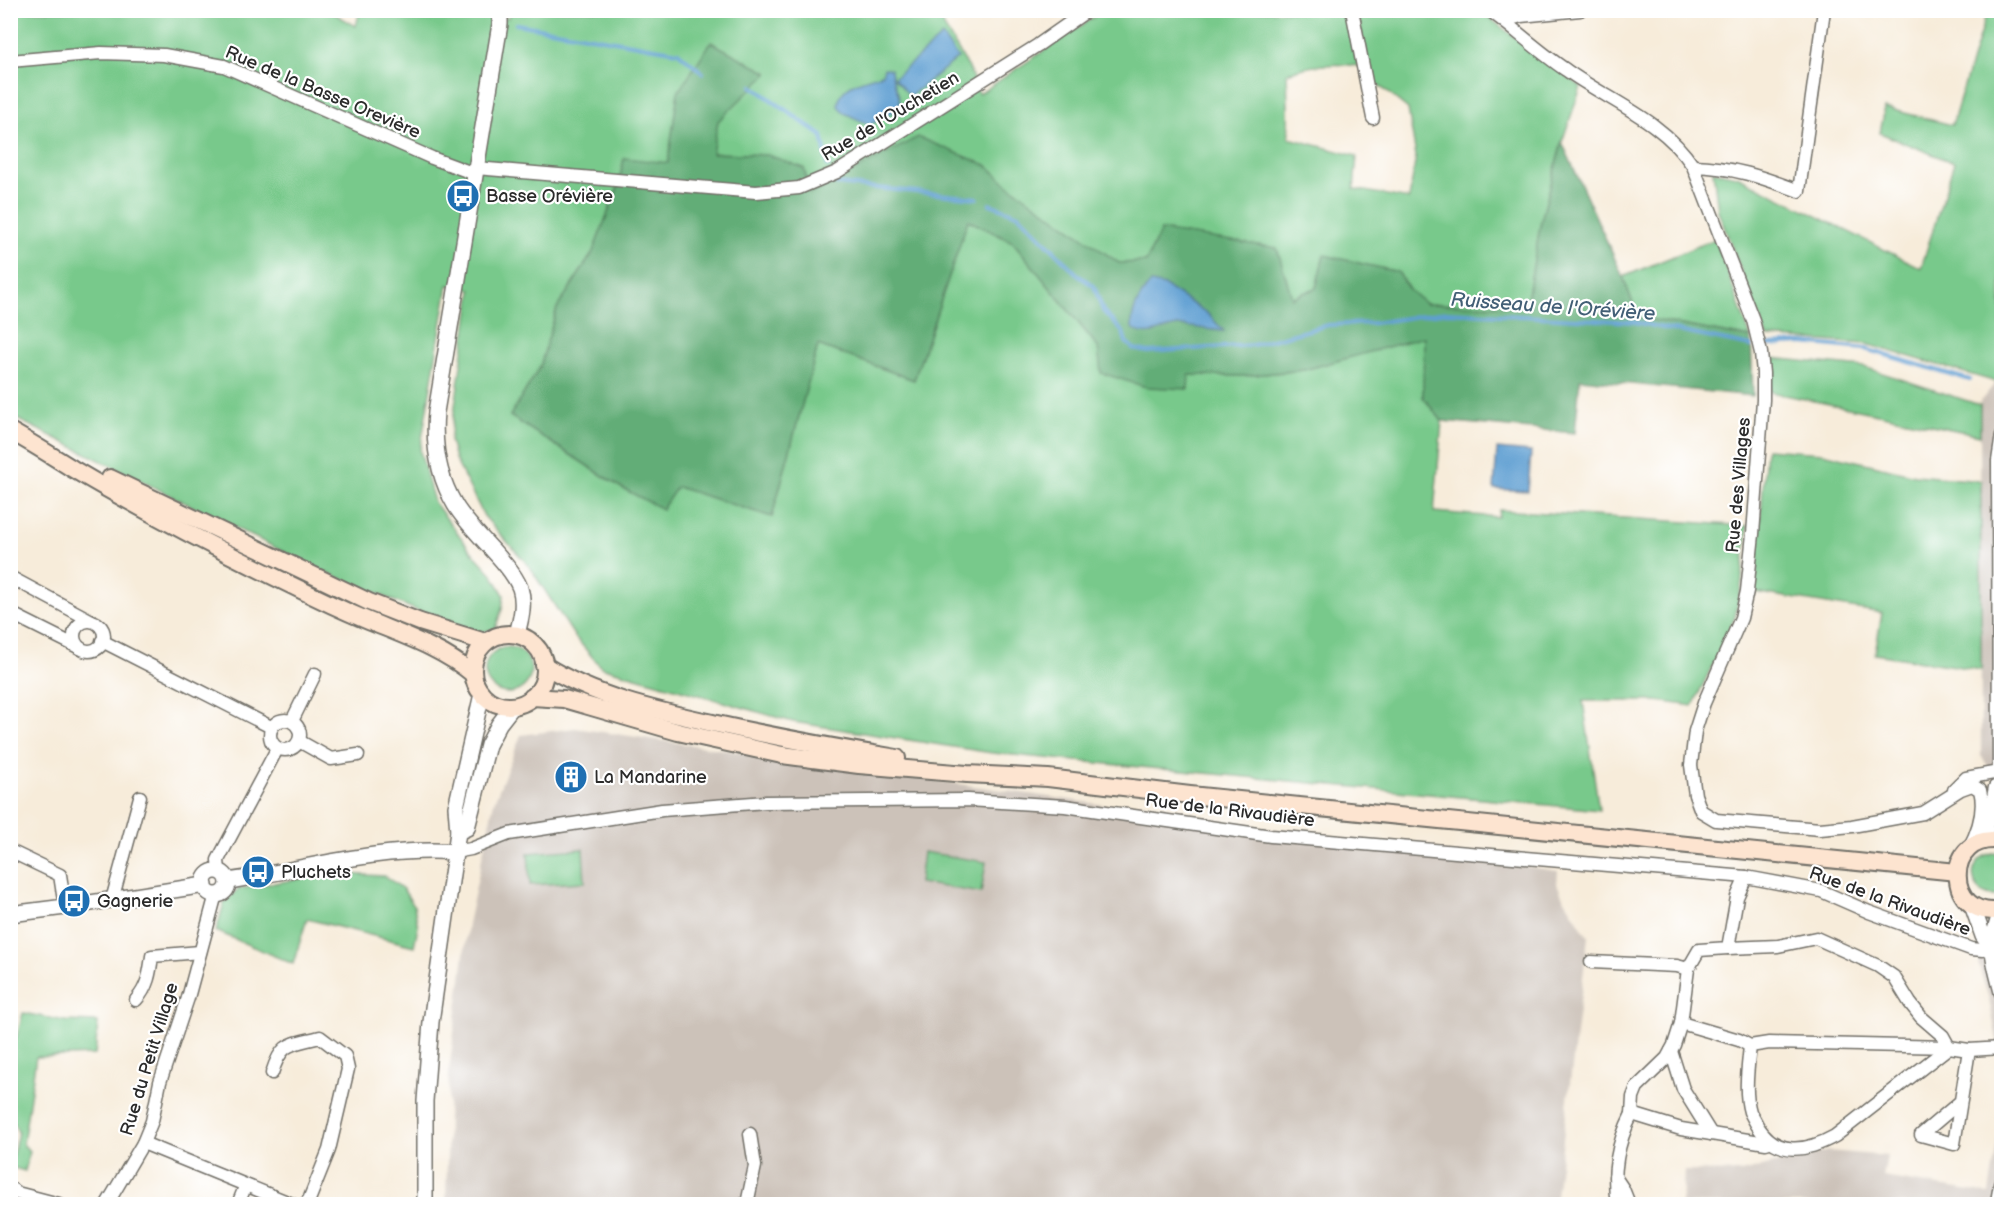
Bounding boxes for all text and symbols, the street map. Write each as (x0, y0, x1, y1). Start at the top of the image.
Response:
street label: Rue de la Basse Orevière (222, 42, 424, 143)
street label: Rue de l'Ouchetien (818, 67, 963, 166)
bus stop icon: Basse Orévière (445, 178, 481, 214)
place label: Basse Orévière (486, 186, 613, 207)
water label: Ruisseau de l'Orévière (1450, 288, 1656, 326)
street label: Rue des Villages (1722, 416, 1755, 554)
building icon: La Mandarine (553, 759, 589, 795)
place label: La Mandarine (594, 767, 707, 788)
street label: Rue de la Rivaudière (1144, 790, 1316, 831)
bus stop icon: Pluchets (240, 854, 276, 890)
place label: Pluchets (281, 862, 351, 883)
street label: Rue de la Rivaudière (1806, 862, 1974, 941)
bus stop icon: Gagnerie (56, 883, 92, 919)
place label: Gagnerie (97, 891, 174, 912)
street label: Rue du Petit Village (116, 980, 183, 1138)

